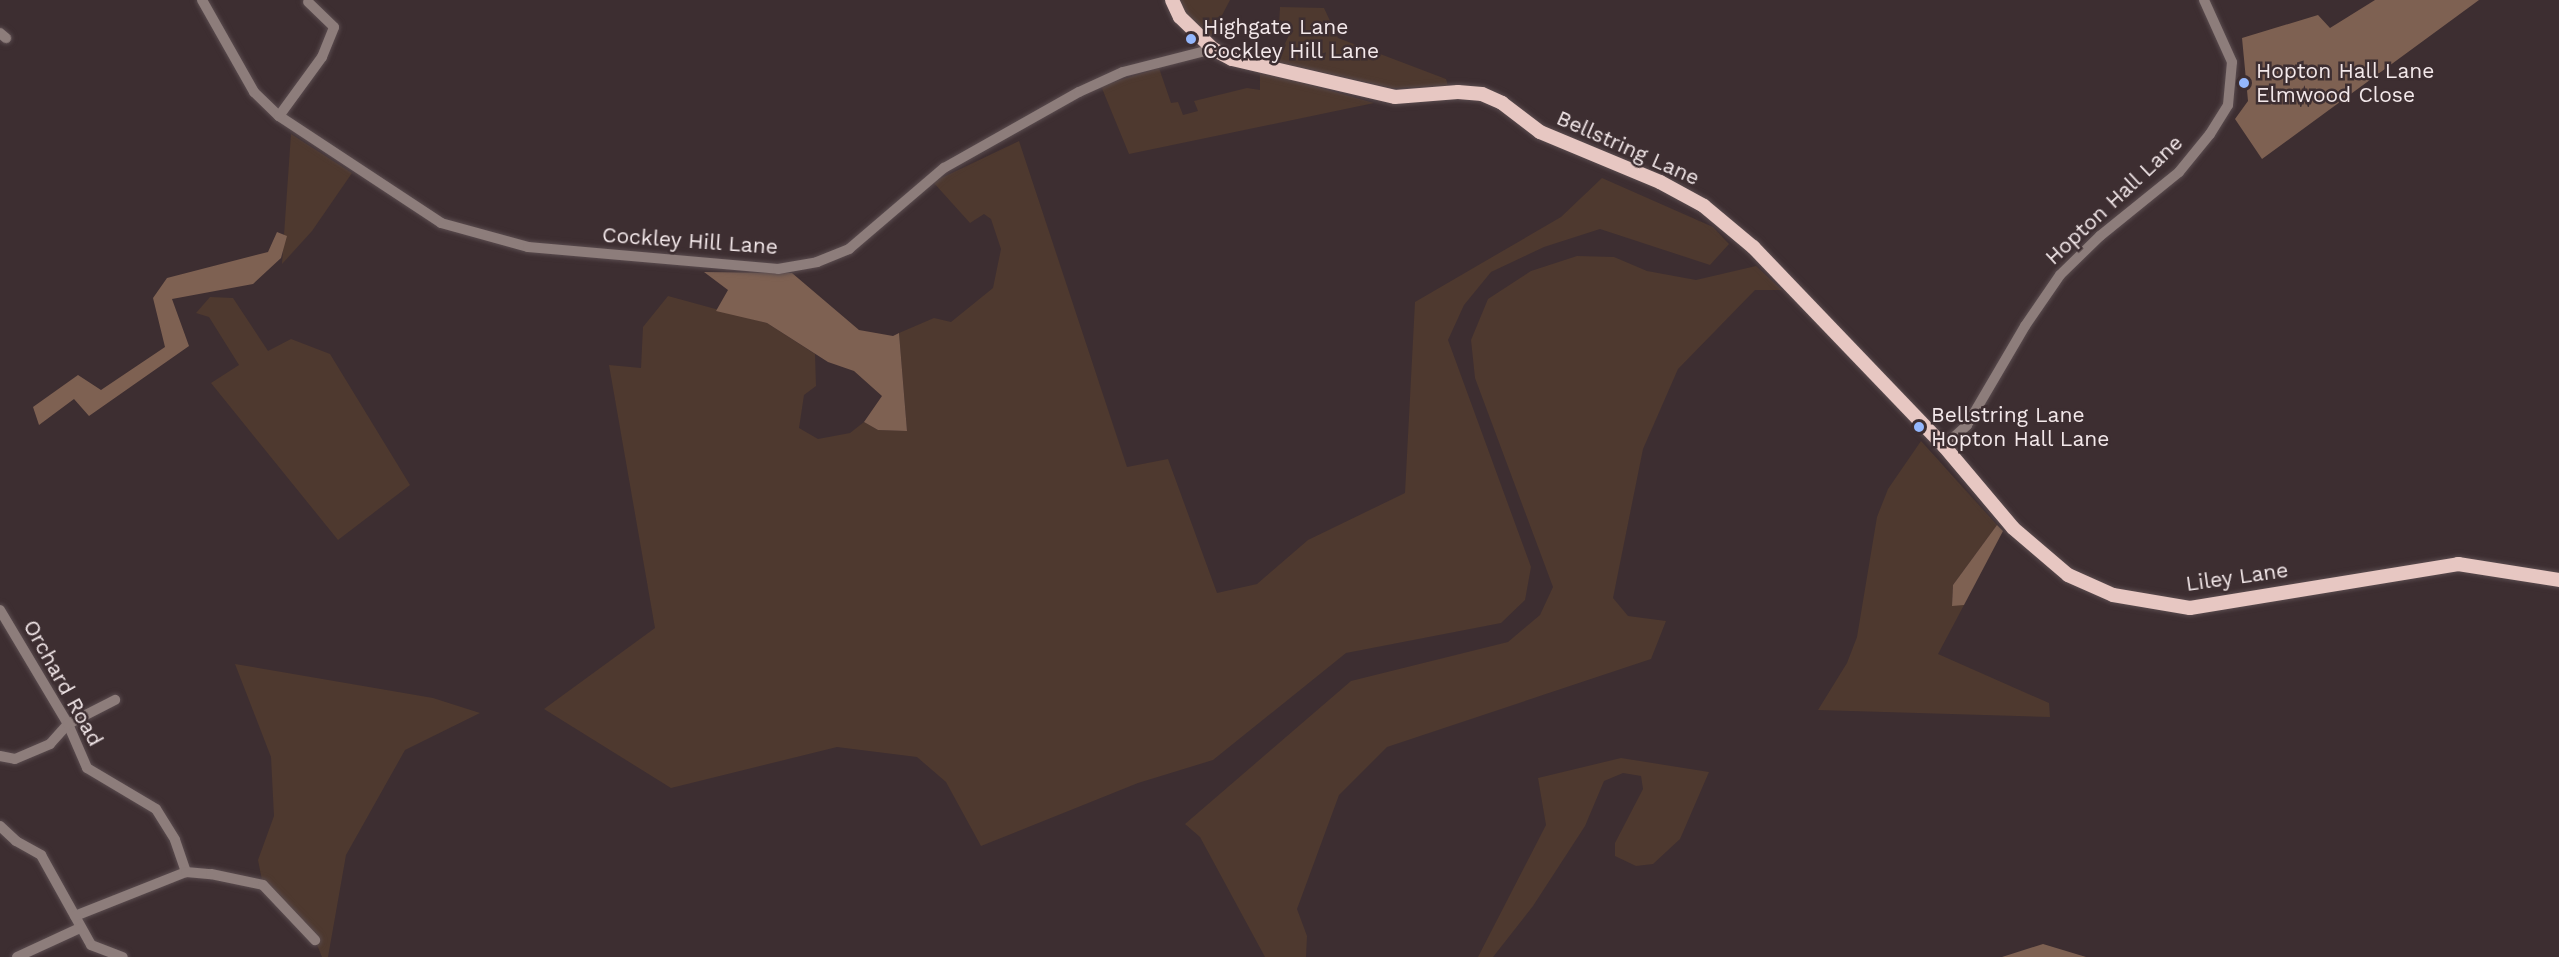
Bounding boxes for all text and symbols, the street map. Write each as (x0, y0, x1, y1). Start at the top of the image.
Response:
place label: Highgate Lane Cockley Hill Lane (1203, 14, 1380, 64)
marker: Highgate Lane Cockley Hill Lane (1184, 32, 1198, 46)
place label: Hopton Hall Lane Elmwood Close (2256, 58, 2435, 108)
marker: Hopton Hall Lane Elmwood Close (2237, 76, 2251, 90)
street label: Bellstring Lane (1553, 105, 1703, 191)
street label: Hopton Hall Lane (2040, 130, 2188, 270)
street label: Cockley Hill Lane (601, 222, 779, 260)
place label: Bellstring Lane Hopton Hall Lane (1931, 402, 2110, 452)
marker: Bellstring Lane Hopton Hall Lane (1912, 420, 1926, 434)
street label: Liley Lane (2184, 557, 2290, 597)
street label: Orchard Road (18, 616, 108, 750)

